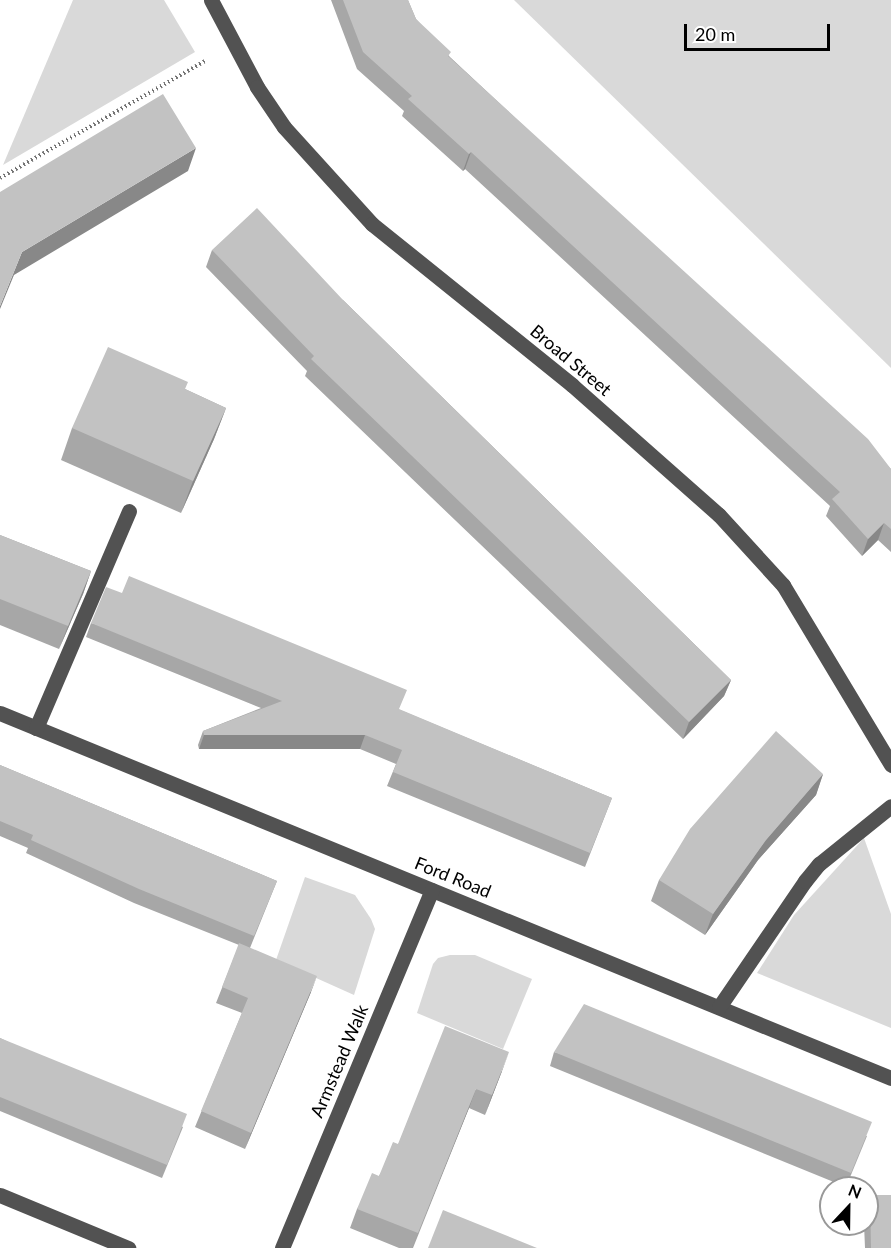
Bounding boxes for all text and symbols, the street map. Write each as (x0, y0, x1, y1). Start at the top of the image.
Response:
scale bar (687, 12, 832, 50)
text: 20 m (695, 23, 735, 45)
street label: Broad Street (526, 320, 616, 400)
street label: Ford Road (412, 852, 494, 902)
street label: Armstead Walk (305, 1001, 373, 1121)
north arrow (819, 1176, 879, 1236)
text: N (846, 1180, 864, 1202)

